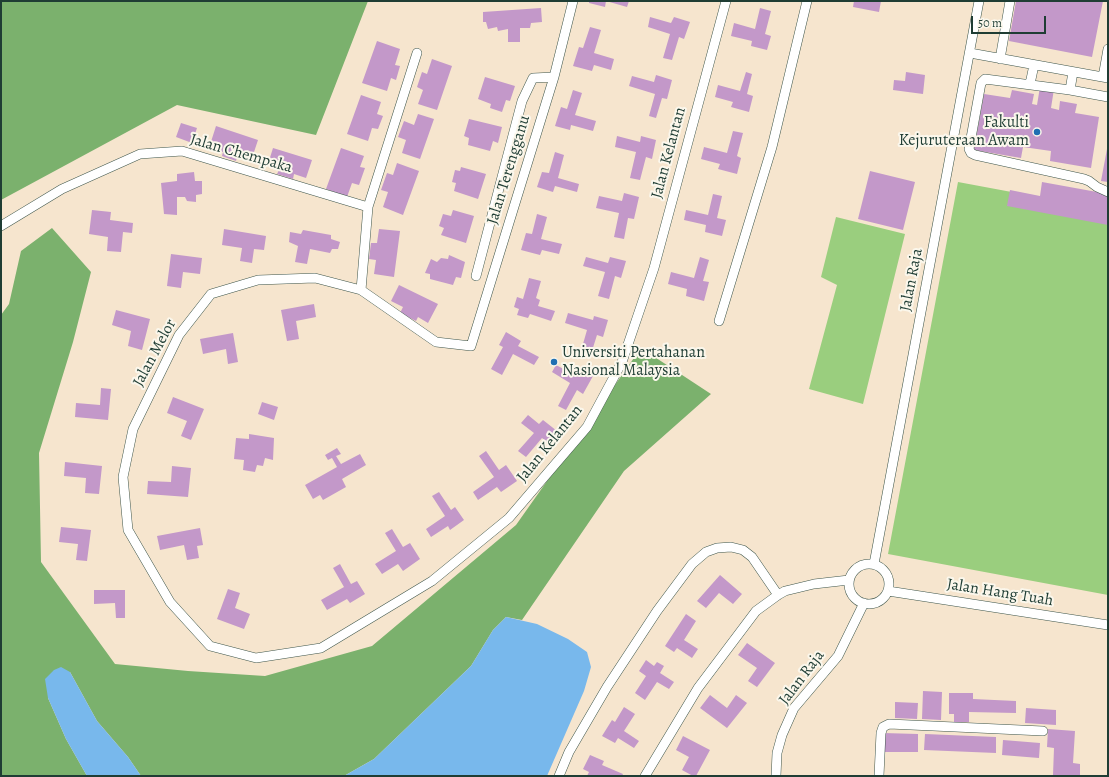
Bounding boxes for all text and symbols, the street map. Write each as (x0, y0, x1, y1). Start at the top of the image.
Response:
scale bar (973, 8, 1048, 34)
text: 50 m (978, 15, 1002, 31)
street label: Jalan Kelantan (648, 105, 690, 201)
street label: Jalan Terengganu (483, 113, 535, 227)
place label: Fakulti Kejuruteraan Awam (899, 113, 1029, 151)
marker: Fakulti Kejuruteraan Awam (1032, 127, 1042, 137)
street label: Jalan Chempaka (188, 130, 294, 178)
street label: Jalan Raja (896, 247, 928, 313)
street label: Jalan Melor (129, 316, 181, 390)
place label: Universiti Pertahanan Nasional Malaysia (562, 343, 705, 381)
marker: Universiti Pertahanan Nasional Malaysia (549, 357, 559, 367)
street label: Jalan Kelantan (513, 401, 587, 487)
street label: Jalan Hang Tuah (945, 575, 1055, 611)
street label: Jalan Raja (775, 647, 829, 709)

